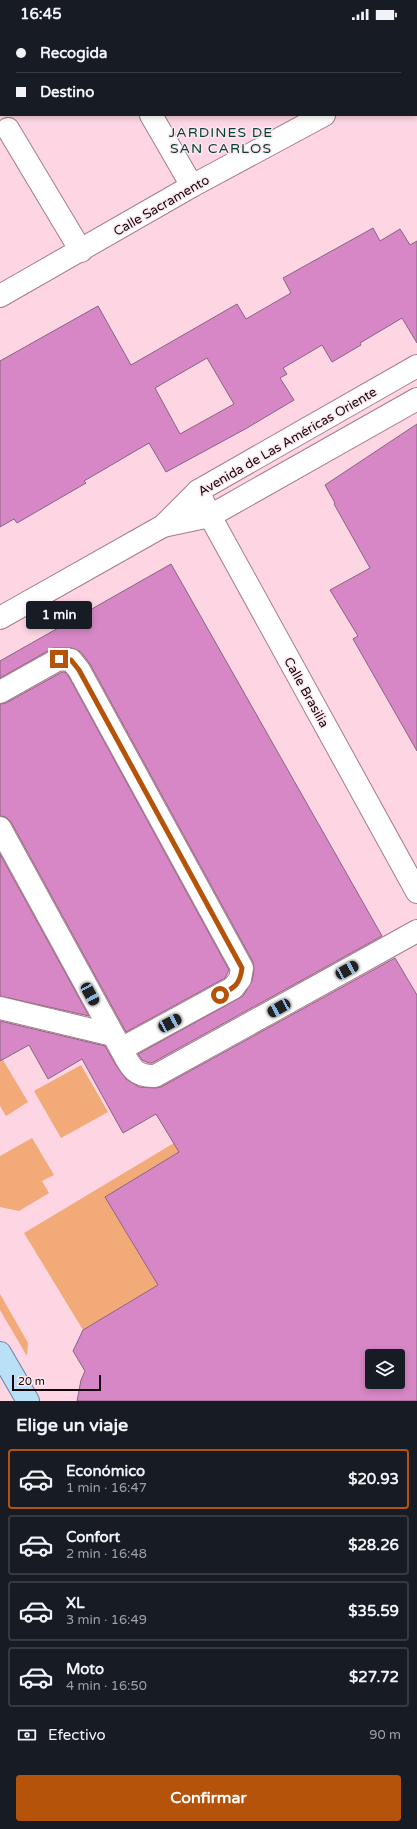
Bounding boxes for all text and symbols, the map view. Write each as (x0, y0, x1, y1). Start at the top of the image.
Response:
text: 16:45 (20, 5, 62, 23)
text: Recogida (40, 44, 107, 62)
text: Destino (40, 83, 94, 101)
district label: JARDINES DE SAN CARLOS (169, 124, 273, 157)
street label: Calle Sacramento (111, 172, 212, 240)
street label: Avenida de Las Américas Oriente (195, 384, 380, 500)
callout: 1 min (26, 601, 92, 629)
text: 1 min (42, 607, 76, 623)
route end (50, 650, 68, 668)
street label: Calle Brasilia (280, 654, 332, 730)
car (334, 959, 360, 981)
car (79, 981, 101, 1007)
route start (211, 986, 229, 1004)
car (266, 997, 292, 1019)
car (157, 1012, 183, 1034)
map controls (365, 1349, 405, 1389)
button: layers (365, 1349, 405, 1389)
scale bar (12, 1373, 101, 1392)
text: 20 m (18, 1375, 45, 1388)
text: Elige un viaje (16, 1414, 128, 1436)
icon: car (18, 1461, 54, 1497)
text: Económico (66, 1462, 145, 1480)
text: $20.93 (348, 1470, 399, 1488)
text: 1 min · 16:47 (66, 1480, 147, 1496)
icon: car (18, 1527, 54, 1563)
text: Confort (66, 1528, 120, 1546)
text: $28.26 (348, 1536, 399, 1554)
text: 2 min · 16:48 (66, 1546, 147, 1562)
icon: car (18, 1593, 54, 1629)
text: XL (66, 1594, 85, 1612)
text: $35.59 (348, 1602, 399, 1620)
text: 3 min · 16:49 (66, 1612, 147, 1628)
icon: car (18, 1659, 54, 1695)
text: Moto (66, 1660, 104, 1678)
text: $27.72 (349, 1668, 399, 1686)
text: 4 min · 16:50 (66, 1678, 147, 1694)
icon: cash (16, 1724, 38, 1746)
text: Efectivo (48, 1726, 106, 1744)
text: 90 m (369, 1727, 401, 1743)
button: Confirmar (16, 1775, 401, 1821)

